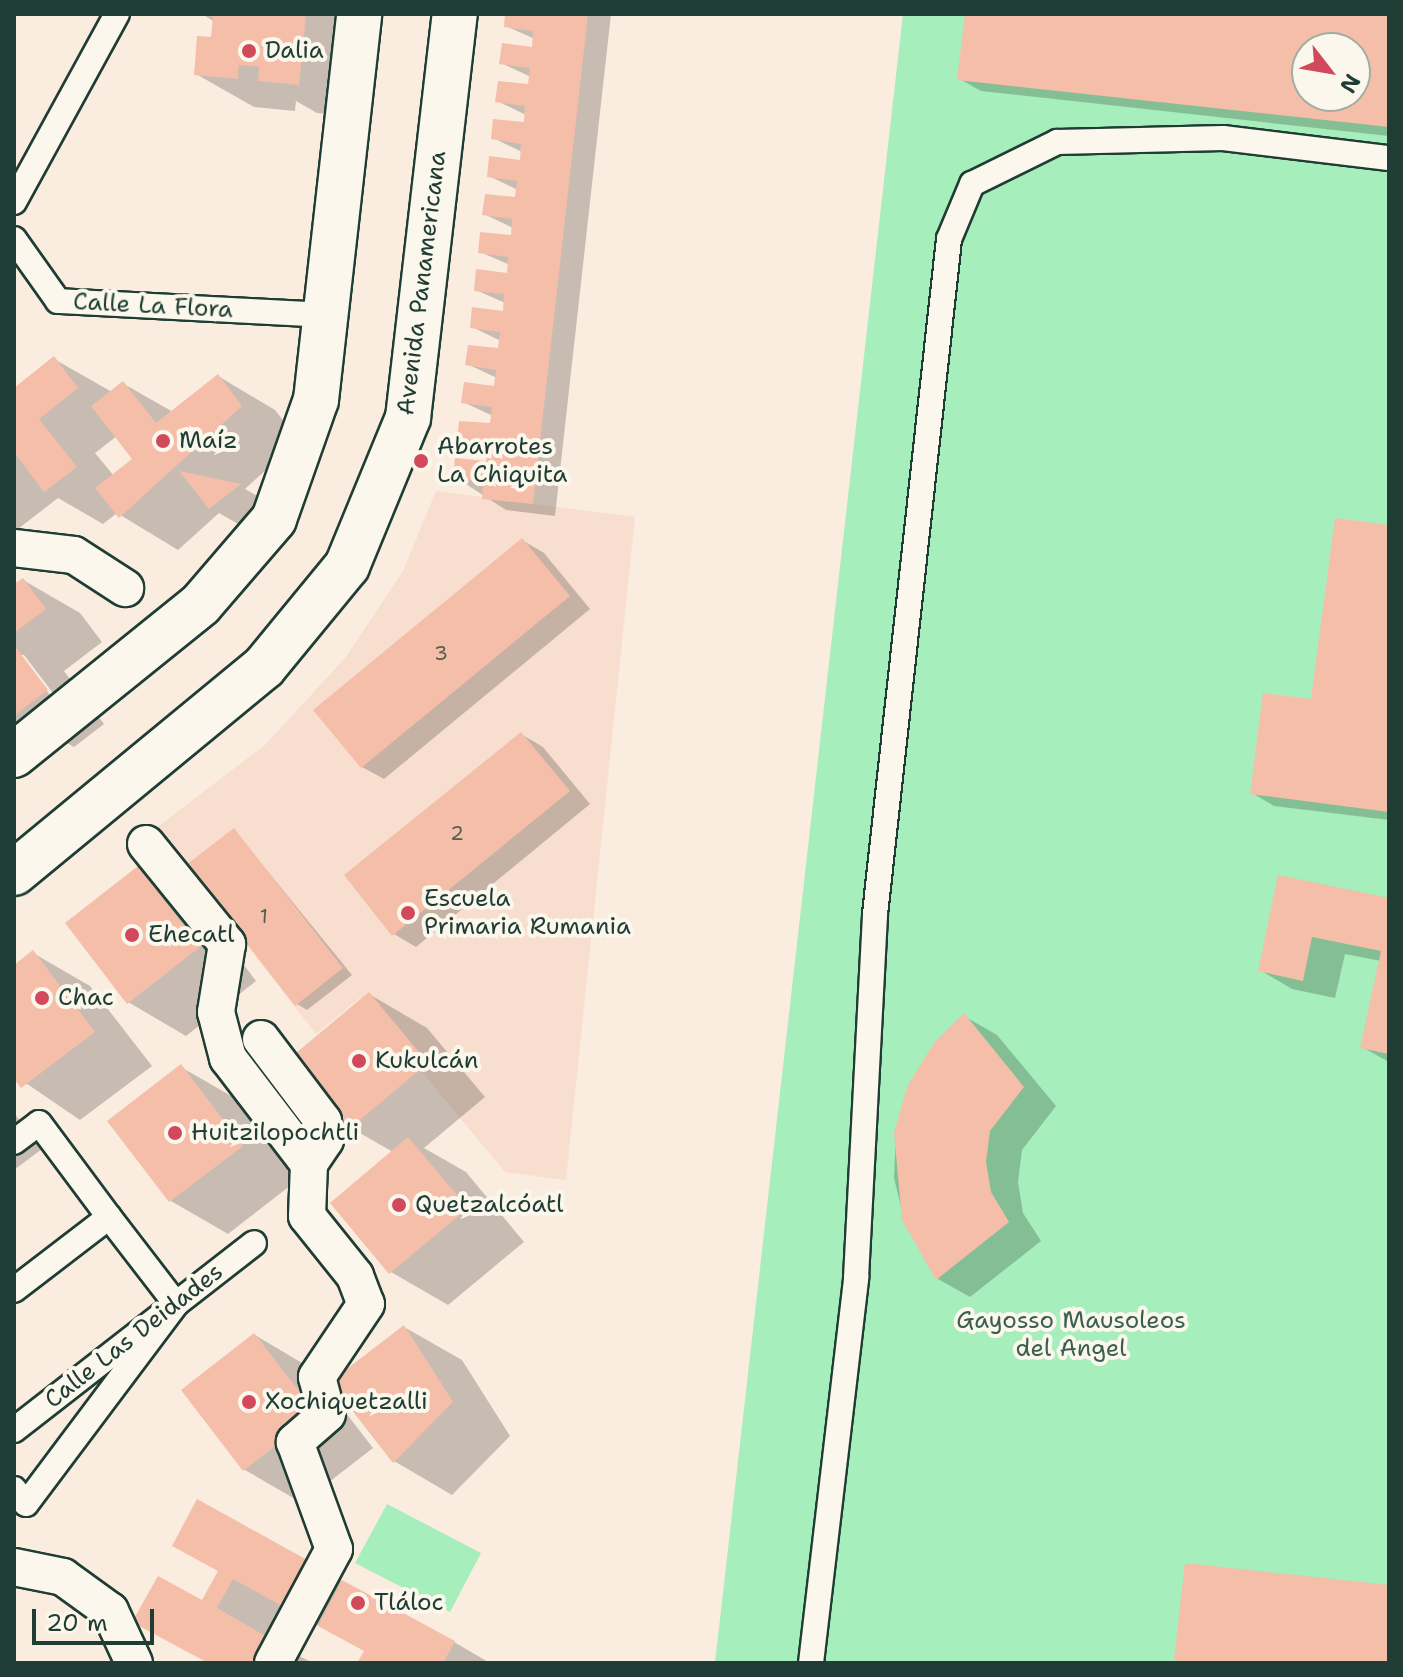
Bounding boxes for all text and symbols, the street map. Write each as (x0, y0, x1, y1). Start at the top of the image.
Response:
north arrow (1291, 32, 1371, 112)
place label: Dalia (265, 37, 324, 65)
marker: Dalia (240, 42, 258, 60)
text: N (1333, 69, 1367, 99)
street label: Avenida Panamericana (391, 149, 453, 417)
street label: Calle La Flora (72, 287, 234, 325)
place label: Maíz (179, 427, 237, 455)
marker: Maíz (154, 432, 172, 450)
place label: Abarrotes La Chiquita (437, 433, 568, 489)
marker: Abarrotes La Chiquita (412, 452, 430, 470)
house number: 3 (434, 641, 448, 665)
house number: 2 (450, 821, 464, 845)
place label: Escuela Primaria Rumania (424, 885, 631, 941)
house number: 1 (260, 904, 268, 928)
marker: Escuela Primaria Rumania (399, 904, 417, 922)
place label: Ehecatl (148, 921, 234, 949)
marker: Ehecatl (123, 926, 141, 944)
place label: Chac (58, 984, 114, 1012)
marker: Chac (33, 989, 51, 1007)
place label: Kukulcán (375, 1047, 478, 1075)
marker: Kukulcán (350, 1052, 368, 1070)
place label: Huitzilopochtli (191, 1119, 359, 1147)
marker: Huitzilopochtli (166, 1124, 184, 1142)
place label: Quetzalcóatl (415, 1191, 564, 1219)
marker: Quetzalcóatl (390, 1196, 408, 1214)
street label: Calle Las Deidades (39, 1257, 229, 1415)
park label: Gayosso Mausoleos del Angel (956, 1307, 1186, 1363)
place label: Xochiquetzalli (265, 1388, 428, 1416)
marker: Xochiquetzalli (240, 1393, 258, 1411)
place label: Tláloc (374, 1589, 444, 1617)
scale bar (36, 1593, 158, 1643)
marker: Tláloc (349, 1594, 367, 1612)
text: 20 m (46, 1607, 108, 1639)

